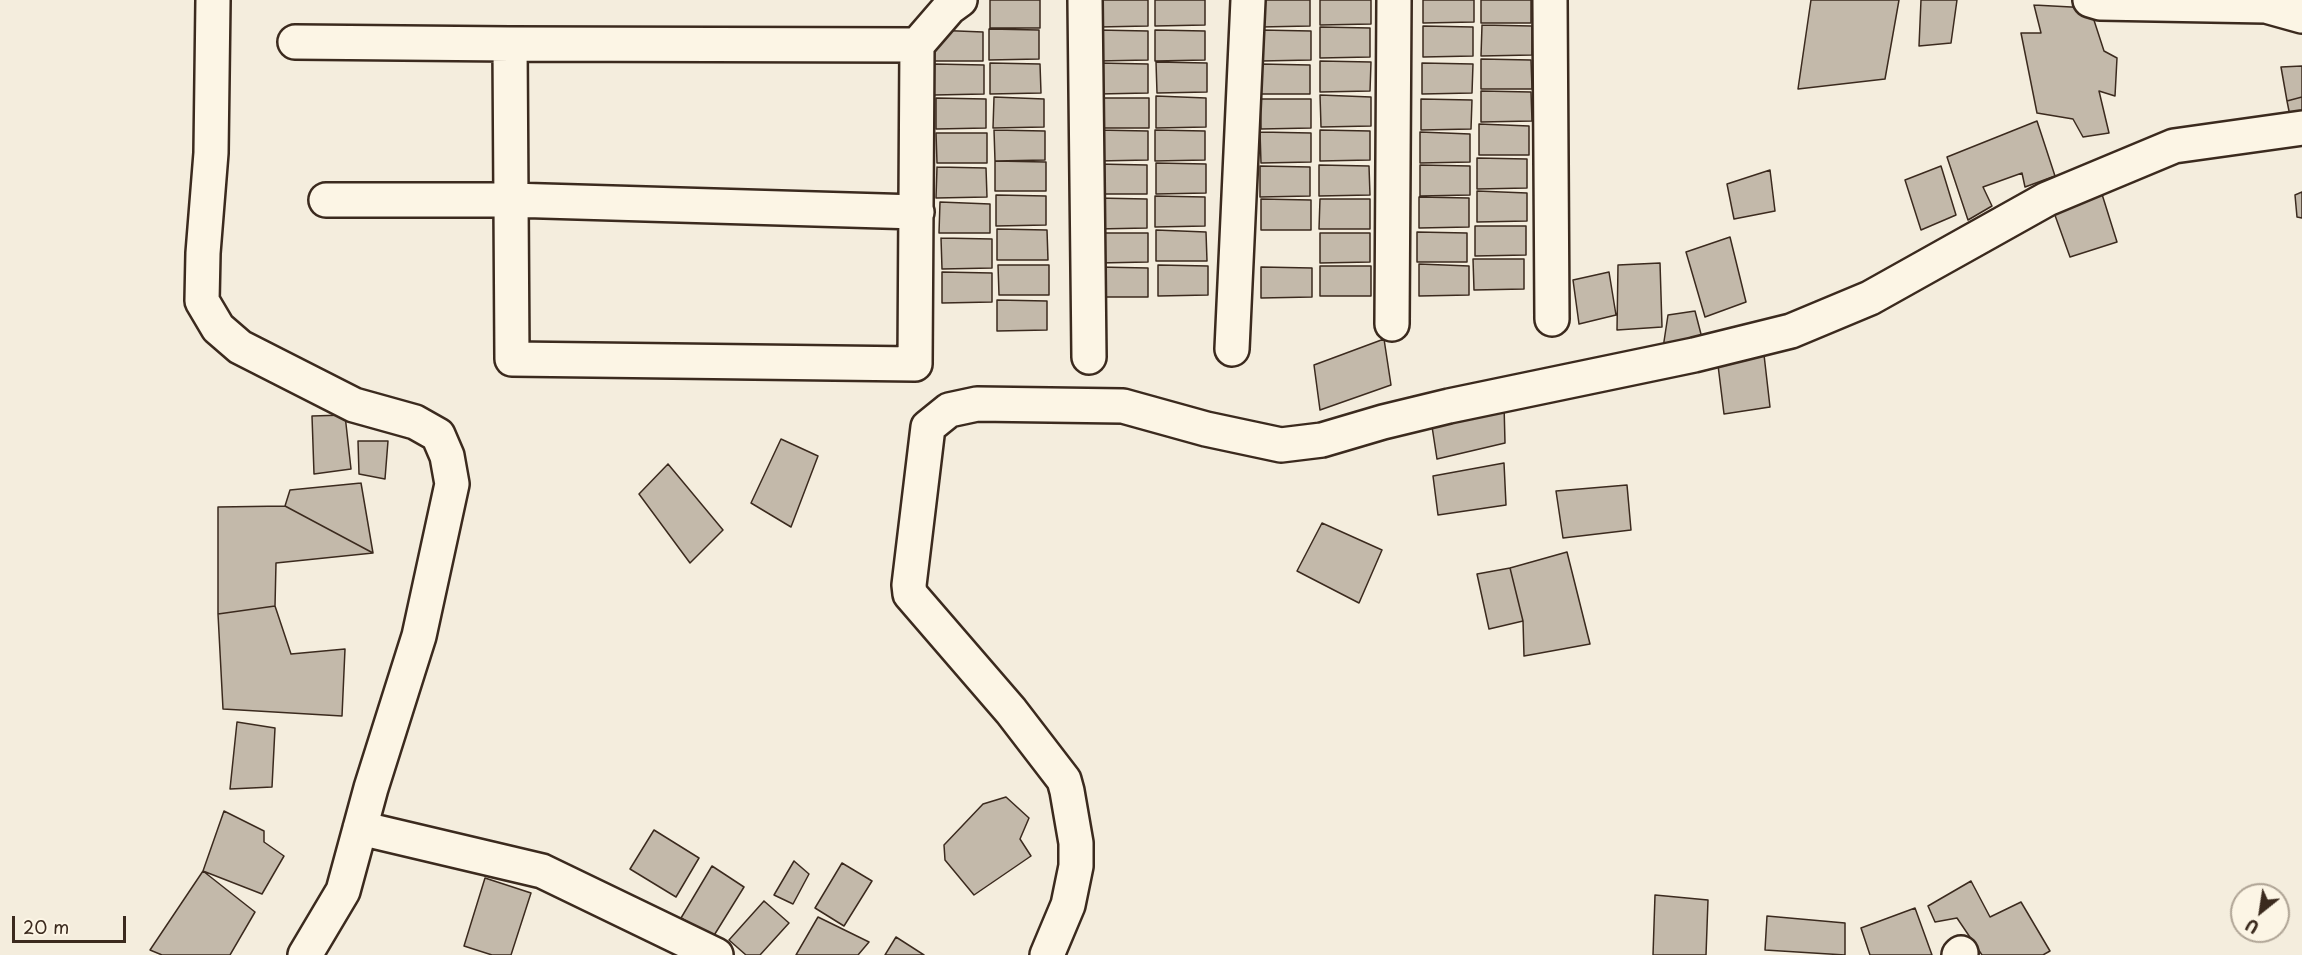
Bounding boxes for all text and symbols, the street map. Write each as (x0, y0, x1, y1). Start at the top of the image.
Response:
north arrow (2230, 883, 2290, 943)
scale bar (15, 904, 129, 942)
text: 20 m (23, 913, 69, 940)
text: U (2241, 913, 2263, 940)

